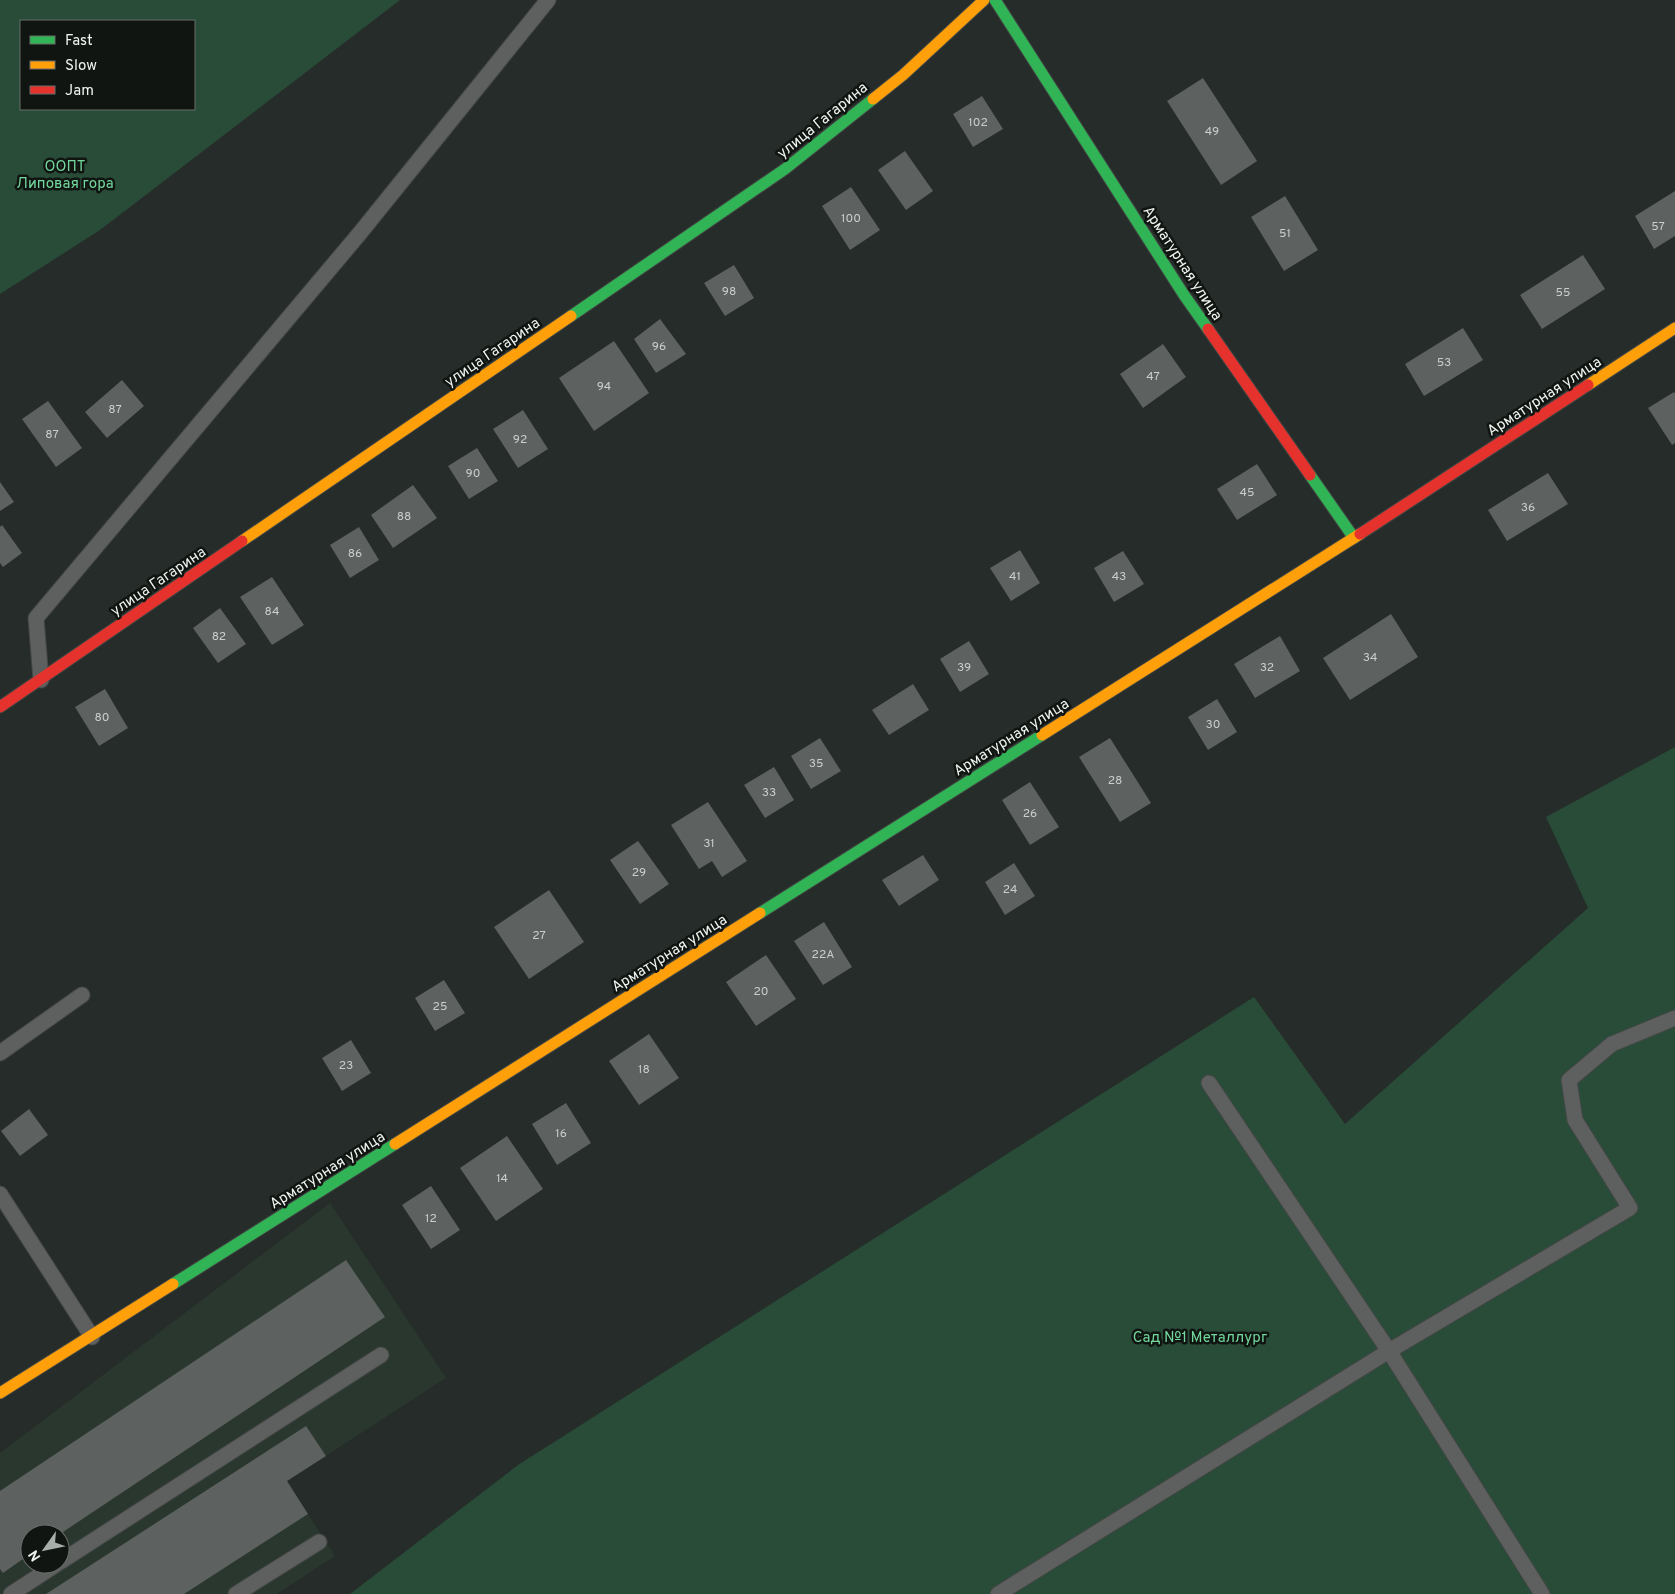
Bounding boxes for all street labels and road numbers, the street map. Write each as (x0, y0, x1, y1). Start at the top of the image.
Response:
street label: улица Гагарина (774, 79, 872, 163)
street label: Арматурная улица (1138, 203, 1226, 325)
street label: улица Гагарина (442, 314, 544, 392)
street label: Арматурная улица (1484, 353, 1606, 441)
street label: улица Гагарина (108, 543, 210, 621)
street label: Арматурная улица (951, 695, 1073, 781)
street label: Арматурная улица (609, 911, 731, 997)
street label: Арматурная улица (267, 1128, 389, 1214)

